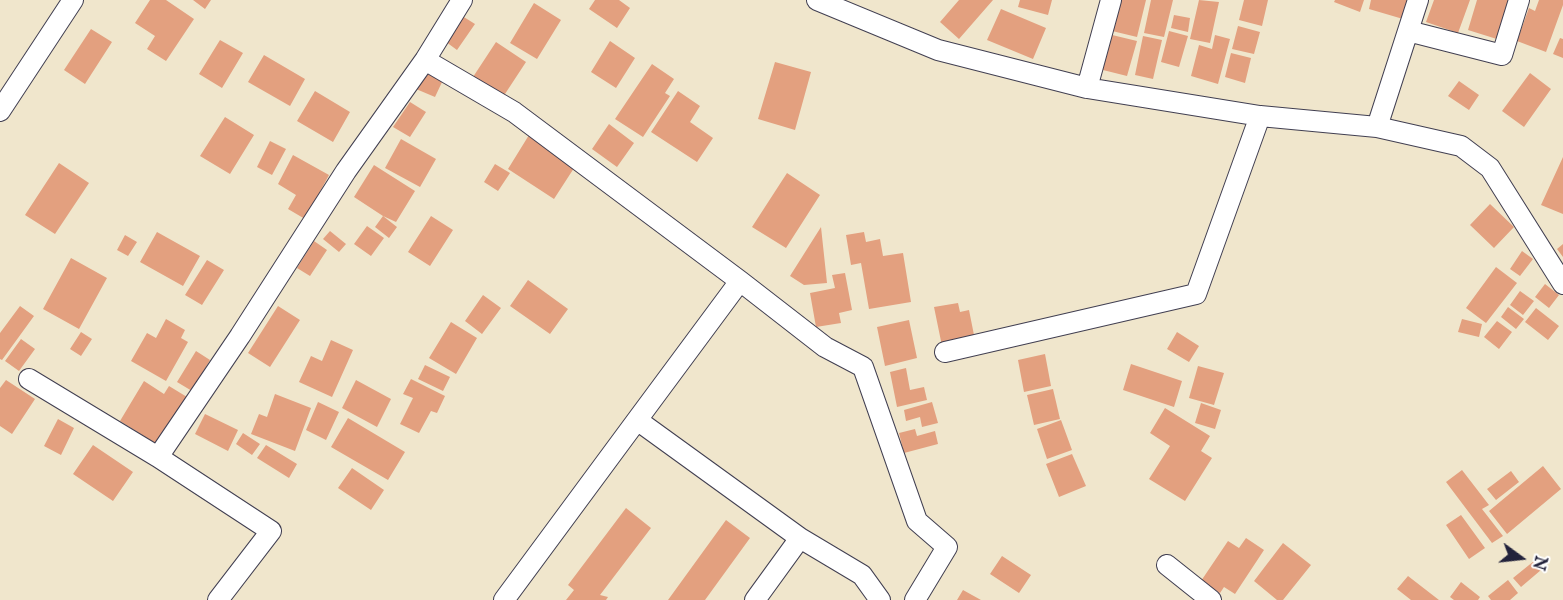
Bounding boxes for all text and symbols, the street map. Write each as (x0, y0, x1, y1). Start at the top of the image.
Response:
north arrow (1491, 528, 1551, 588)
text: N (1527, 553, 1550, 572)

